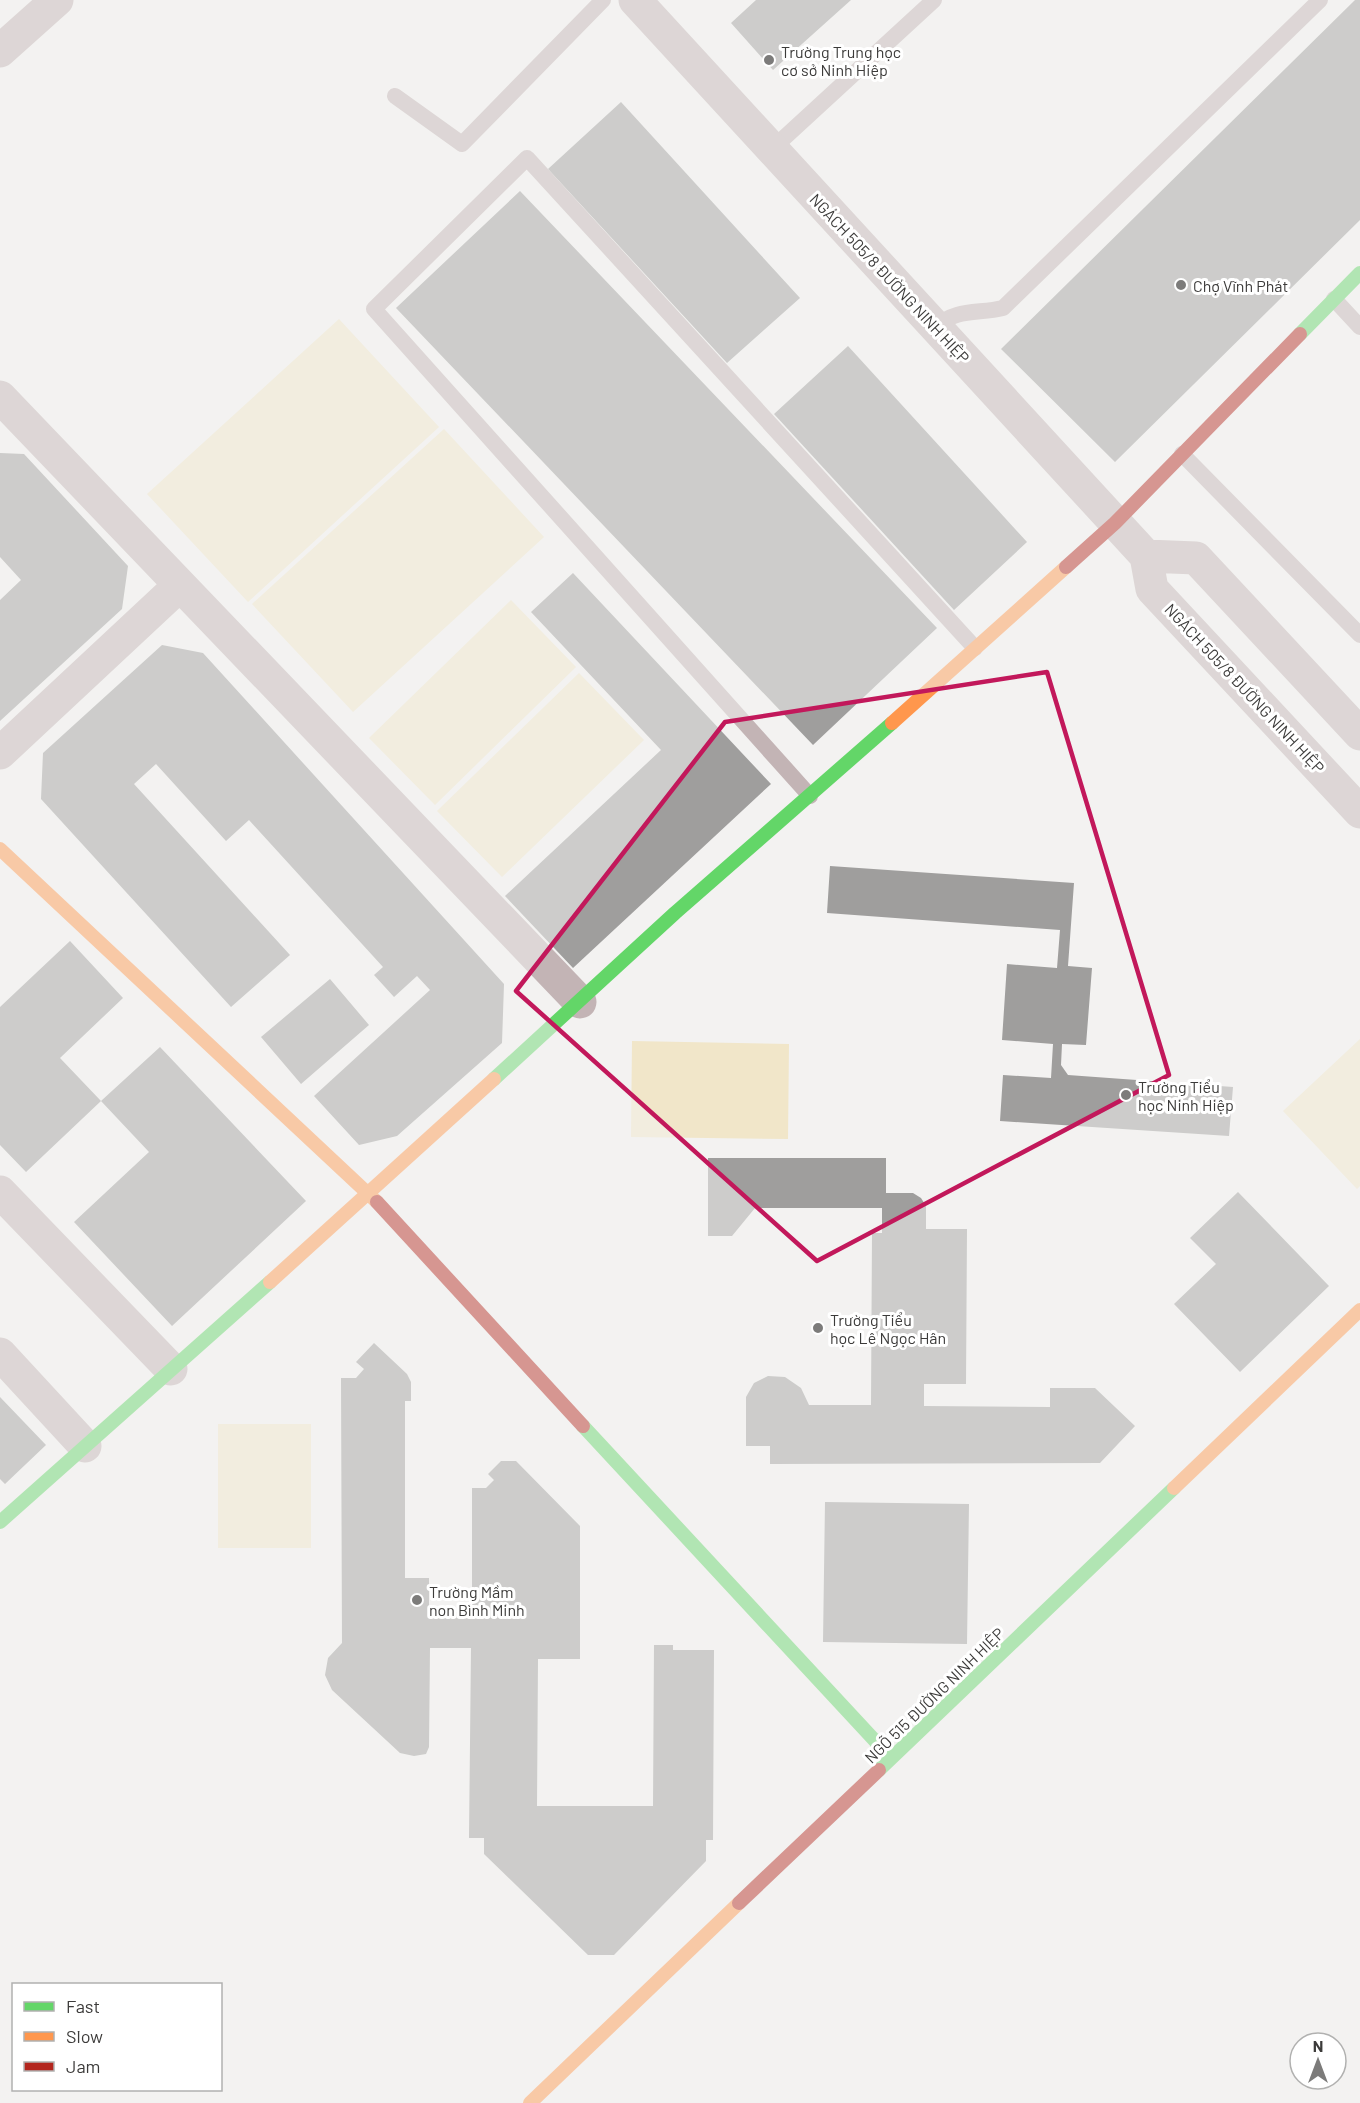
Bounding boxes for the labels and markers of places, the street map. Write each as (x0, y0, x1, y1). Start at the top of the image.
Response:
place label: Trường Trung học cơ sở Ninh Hiệp (781, 42, 901, 79)
marker: Trường Trung học cơ sở Ninh Hiệp (762, 53, 776, 67)
place label: Chợ Vĩnh Phát (1193, 276, 1288, 295)
marker: Chợ Vĩnh Phát (1174, 278, 1188, 292)
place label: Trường Tiểu học Ninh Hiệp (1138, 1077, 1234, 1114)
marker: Trường Tiểu học Ninh Hiệp (1119, 1088, 1133, 1102)
place label: Trường Tiểu học Lê Ngọc Hân (830, 1310, 946, 1347)
marker: Trường Tiểu học Lê Ngọc Hân (811, 1321, 825, 1335)
place label: Trường Mầm non Bình Minh (429, 1582, 525, 1619)
marker: Trường Mầm non Bình Minh (410, 1593, 424, 1607)

